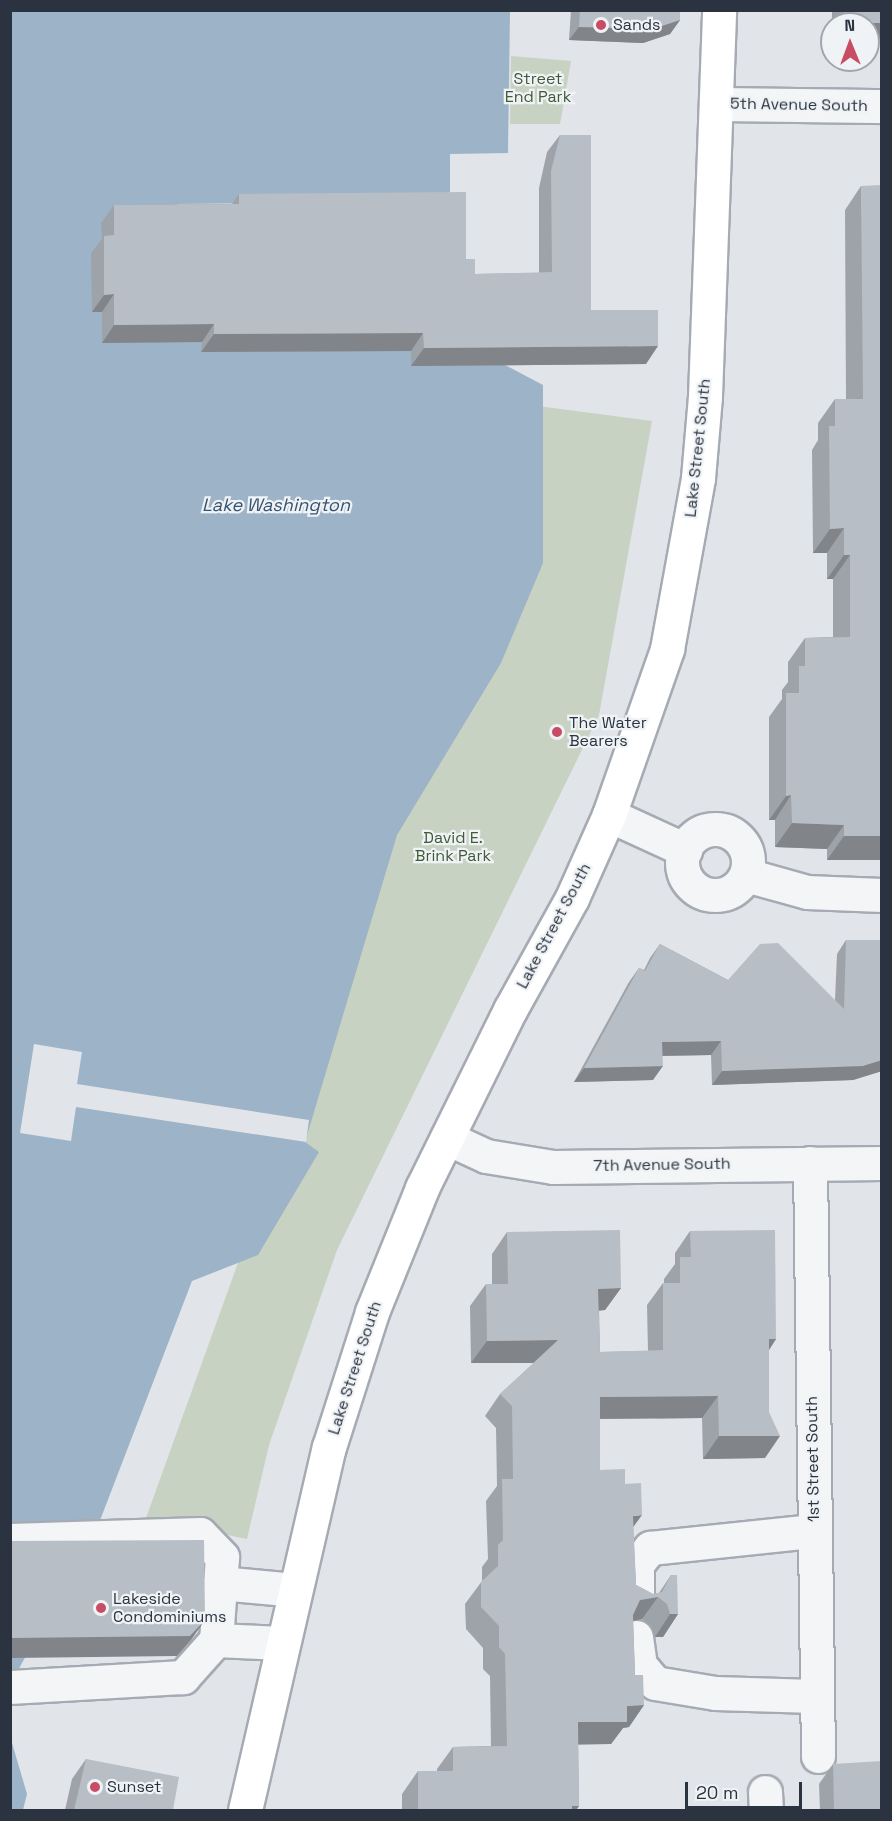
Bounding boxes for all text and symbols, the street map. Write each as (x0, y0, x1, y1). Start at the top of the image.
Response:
north arrow (820, 12, 880, 72)
place label: Sands (613, 15, 661, 35)
text: N (844, 15, 855, 36)
marker: Sands (594, 18, 608, 32)
park label: Street End Park (505, 69, 571, 107)
street label: 5th Avenue South (730, 94, 868, 116)
street label: Lake Street South (681, 378, 715, 518)
water label: Lake Washington (202, 494, 350, 516)
place label: The Water Bearers (569, 713, 647, 751)
marker: The Water Bearers (550, 725, 564, 739)
park label: David E. Brink Park (415, 828, 491, 866)
street label: Lake Street South (513, 860, 595, 992)
street label: 7th Avenue South (593, 1154, 731, 1176)
street label: Lake Street South (324, 1299, 386, 1437)
street label: 1st Street South (802, 1396, 824, 1522)
place label: Lakeside Condominiums (113, 1589, 227, 1627)
marker: Lakeside Condominiums (94, 1601, 108, 1615)
scale bar (688, 1770, 805, 1808)
place label: Sunset (107, 1777, 161, 1797)
marker: Sunset (88, 1780, 102, 1794)
text: 20 m (696, 1781, 739, 1804)

